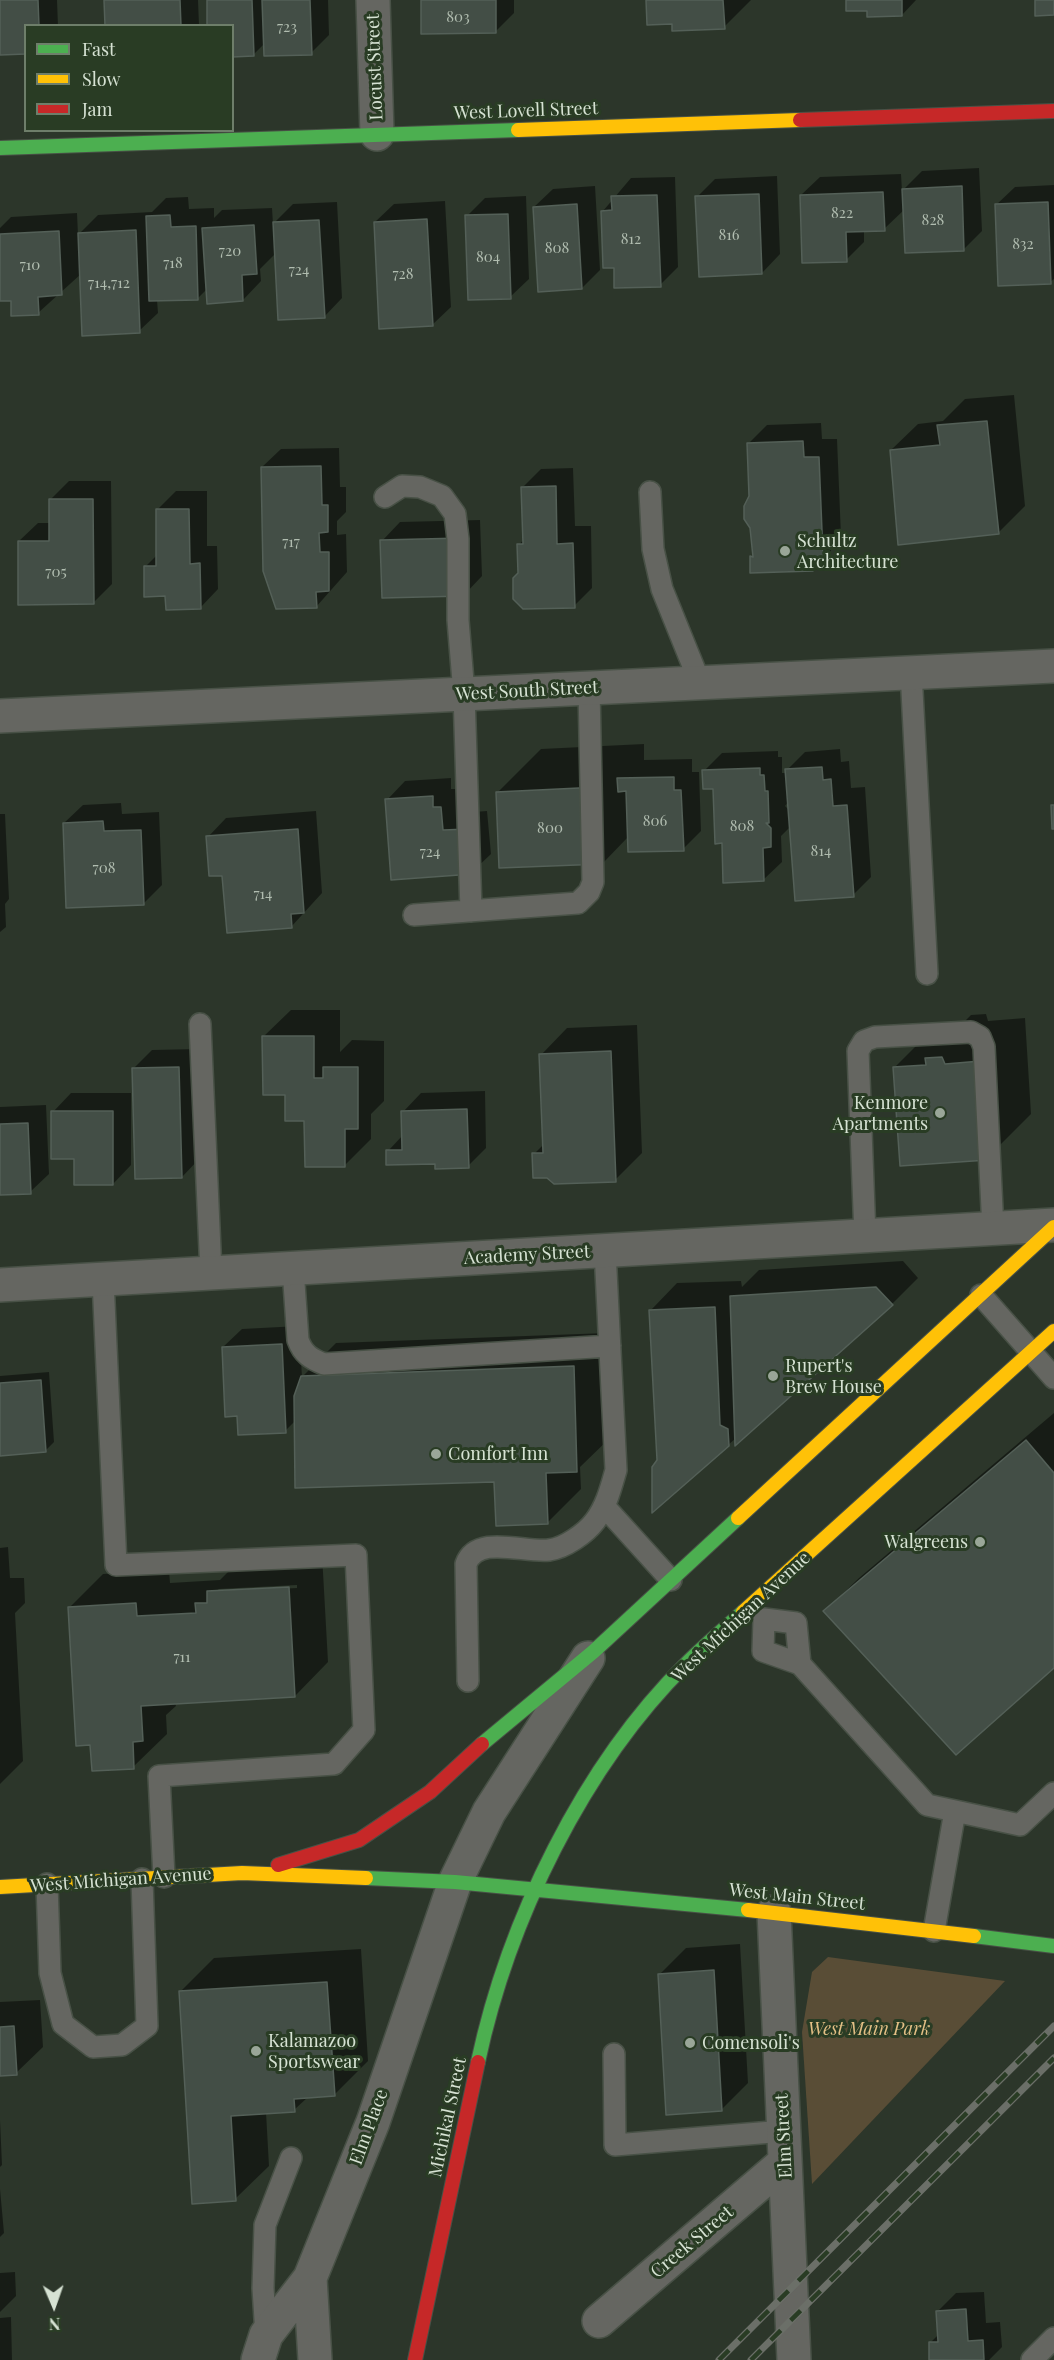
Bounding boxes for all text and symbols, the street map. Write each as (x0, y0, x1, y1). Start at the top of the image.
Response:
house number: 803 (446, 8, 470, 26)
street label: Locust Street (362, 13, 388, 121)
house number: 723 (277, 18, 297, 36)
legend (24, 24, 234, 132)
text: Fast (82, 37, 115, 61)
text: Slow (82, 67, 120, 91)
text: Jam (82, 97, 112, 121)
street label: West Lovell Street (454, 98, 598, 124)
house number: 822 (831, 204, 853, 222)
house number: 828 (922, 211, 944, 229)
house number: 816 (718, 226, 740, 244)
house number: 812 (621, 230, 641, 248)
house number: 832 (1012, 235, 1034, 253)
house number: 808 (545, 239, 569, 257)
house number: 720 (219, 242, 241, 260)
house number: 804 (476, 248, 500, 266)
house number: 718 (163, 254, 183, 272)
house number: 710 (20, 256, 40, 274)
house number: 724 (289, 261, 309, 279)
house number: 728 (392, 265, 414, 283)
house number: 714,712 (88, 274, 130, 292)
place label: Schultz Architecture (797, 530, 898, 572)
house number: 717 (282, 533, 300, 551)
marker: Schultz Architecture (778, 544, 792, 558)
house number: 705 (45, 563, 67, 581)
street label: West South Street (455, 676, 599, 706)
house number: 806 (643, 812, 667, 830)
house number: 808 (730, 817, 754, 835)
house number: 800 (537, 819, 563, 837)
house number: 814 (811, 842, 831, 860)
house number: 724 (420, 843, 440, 861)
house number: 708 (93, 859, 115, 877)
house number: 714 (253, 885, 273, 903)
place label: Kenmore Apartments (833, 1092, 928, 1134)
marker: Kenmore Apartments (933, 1106, 947, 1120)
street label: Academy Street (463, 1241, 591, 1269)
place label: Rupert's Brew House (785, 1355, 882, 1398)
marker: Rupert's Brew House (766, 1369, 780, 1383)
place label: Comfort Inn (448, 1443, 548, 1465)
marker: Comfort Inn (429, 1447, 443, 1461)
place label: Walgreens (884, 1531, 968, 1553)
marker: Walgreens (973, 1535, 987, 1549)
street label: West Michigan Avenue (667, 1547, 815, 1687)
house number: 711 (173, 1648, 191, 1666)
street label: West Michigan Avenue (30, 1863, 212, 1897)
street label: West Main Street (728, 1879, 866, 1915)
park label: West Main Park (808, 2018, 930, 2040)
place label: Kalamazoo Sportswear (268, 2030, 360, 2072)
place label: Comensoli's (702, 2032, 800, 2054)
marker: Comensoli's (683, 2036, 697, 2050)
marker: Kalamazoo Sportswear (249, 2044, 263, 2058)
street label: Michikal Street (425, 2055, 471, 2179)
street label: Elm Place (345, 2086, 393, 2168)
street label: Elm Street (771, 2093, 797, 2179)
street label: Creek Street (646, 2201, 738, 2283)
north arrow (24, 2276, 84, 2336)
text: N (49, 2314, 61, 2335)

